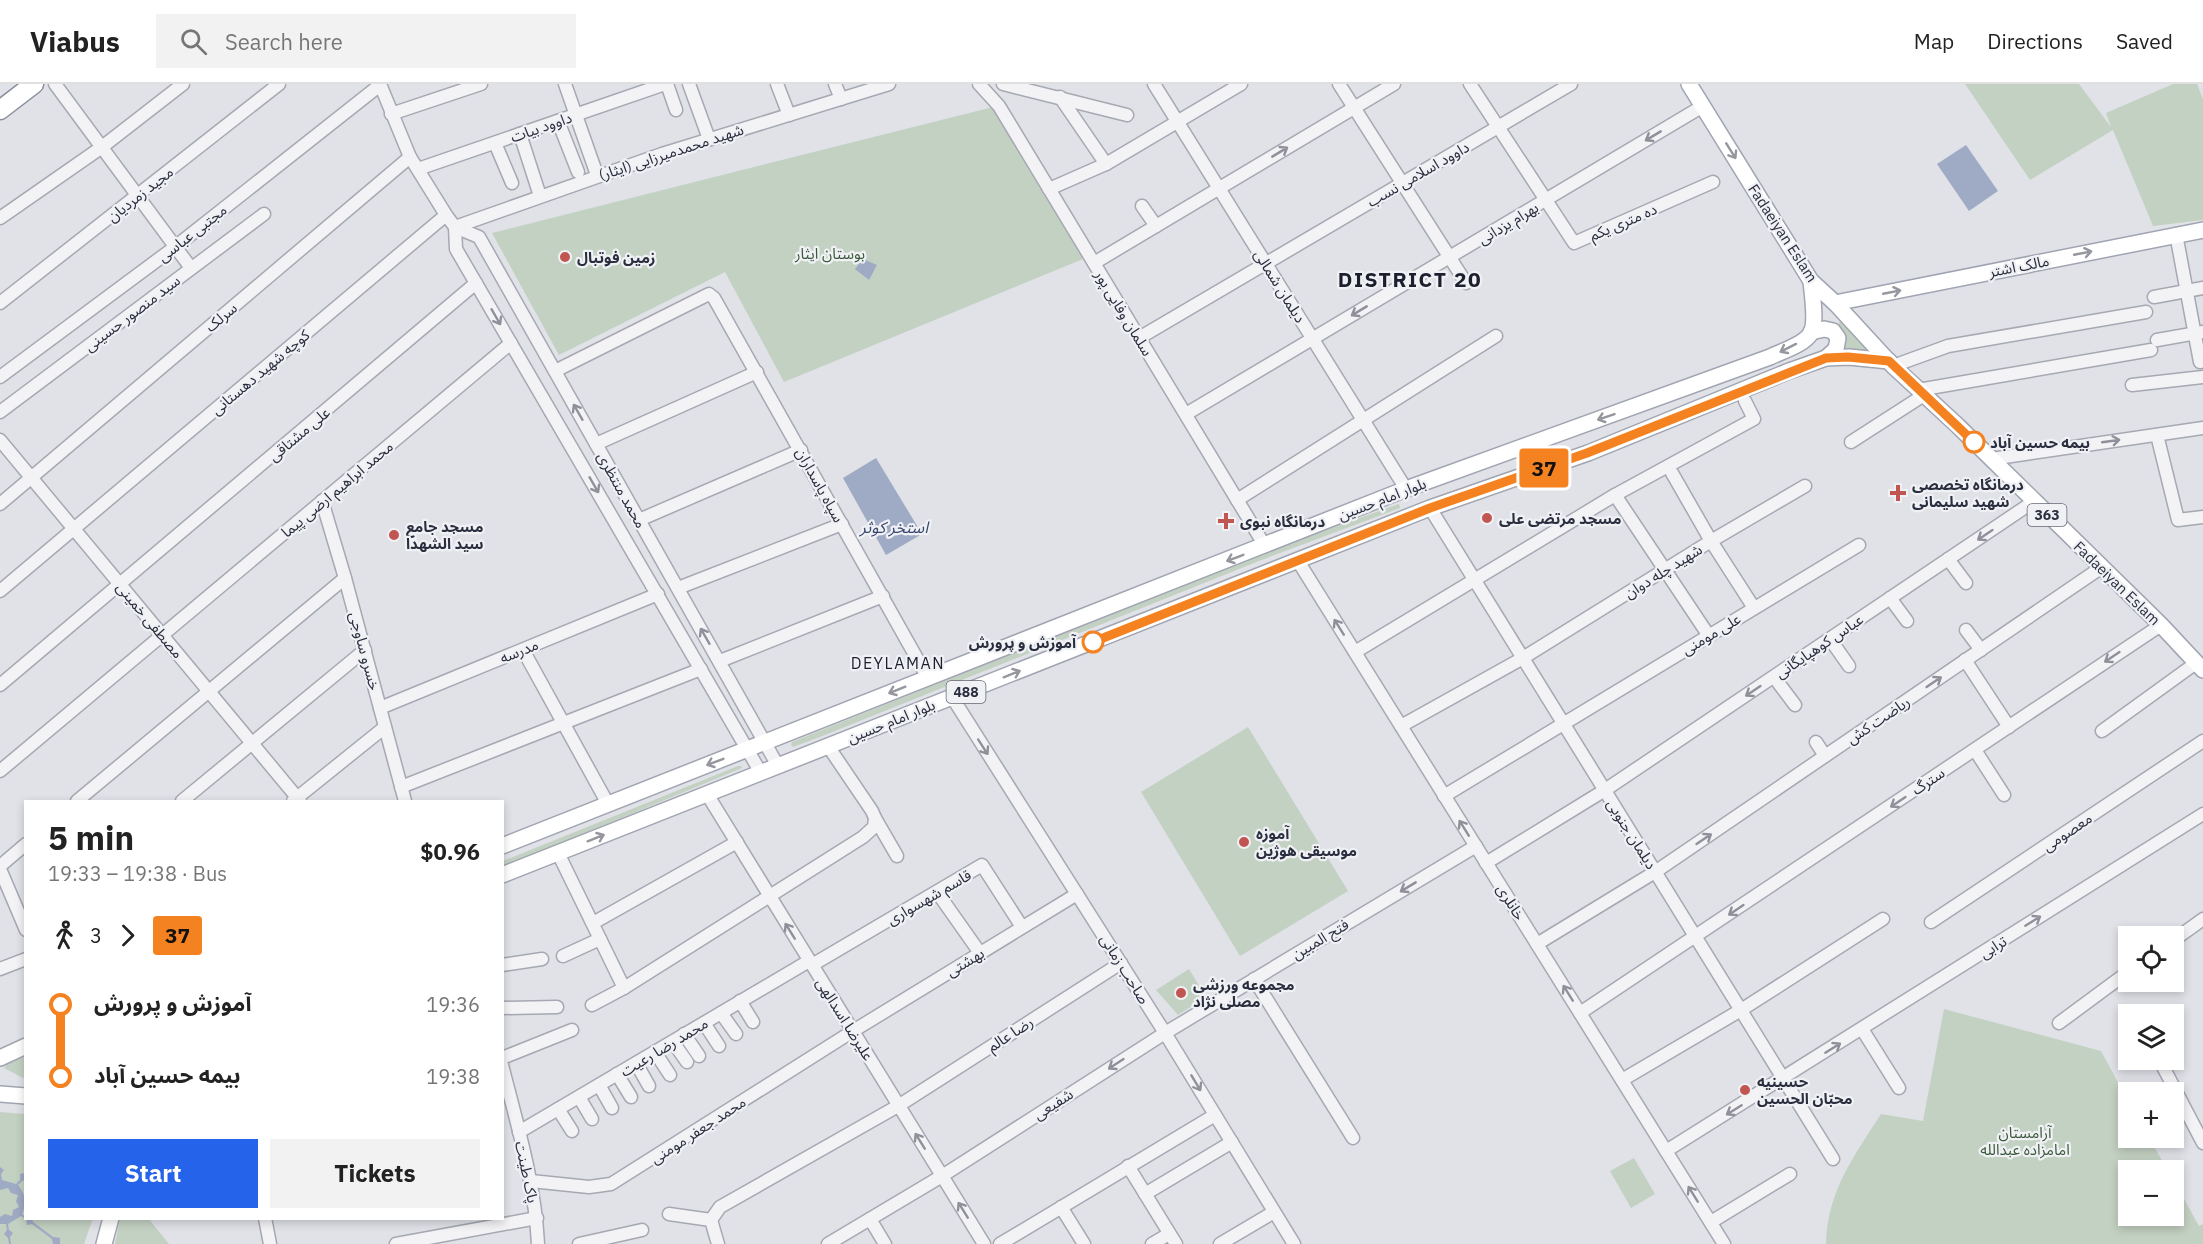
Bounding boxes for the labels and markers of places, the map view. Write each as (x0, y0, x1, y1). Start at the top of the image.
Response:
place label: زمین فوتبال (577, 248, 655, 267)
marker: زمین فوتبال (558, 250, 572, 264)
marker: بیمه حسین آباد (1963, 431, 1985, 453)
place label: بیمه حسین آباد (1990, 433, 2090, 452)
place label: درمانگاه تخصصی شهید سلیمانی (1912, 475, 2024, 511)
marker: درمانگاه تخصصی شهید سلیمانی (1889, 484, 1907, 502)
place label: مسجد مرتضی علی (1499, 509, 1621, 528)
marker: مسجد مرتضی علی (1480, 511, 1494, 525)
marker: درمانگاه نبوی (1217, 512, 1235, 530)
place label: درمانگاه نبوی (1240, 512, 1325, 531)
place label: مسجد جامع سید الشهدا (406, 517, 484, 553)
marker: مسجد جامع سید الشهدا (387, 528, 401, 542)
marker: آموزش و پرورش (1082, 631, 1104, 653)
place label: آموزش و پرورش (969, 633, 1077, 652)
place label: آموزه موسیقی هوژین (1256, 824, 1357, 860)
marker: آموزه موسیقی هوژین (1237, 835, 1251, 849)
place label: مجموعه ورزشی مصلی نژاد (1193, 975, 1295, 1011)
marker: مجموعه ورزشی مصلی نژاد (1174, 986, 1188, 1000)
place label: حسینیه محبّان الحسین (1757, 1072, 1853, 1108)
marker: حسینیه محبّان الحسین (1738, 1083, 1752, 1097)

